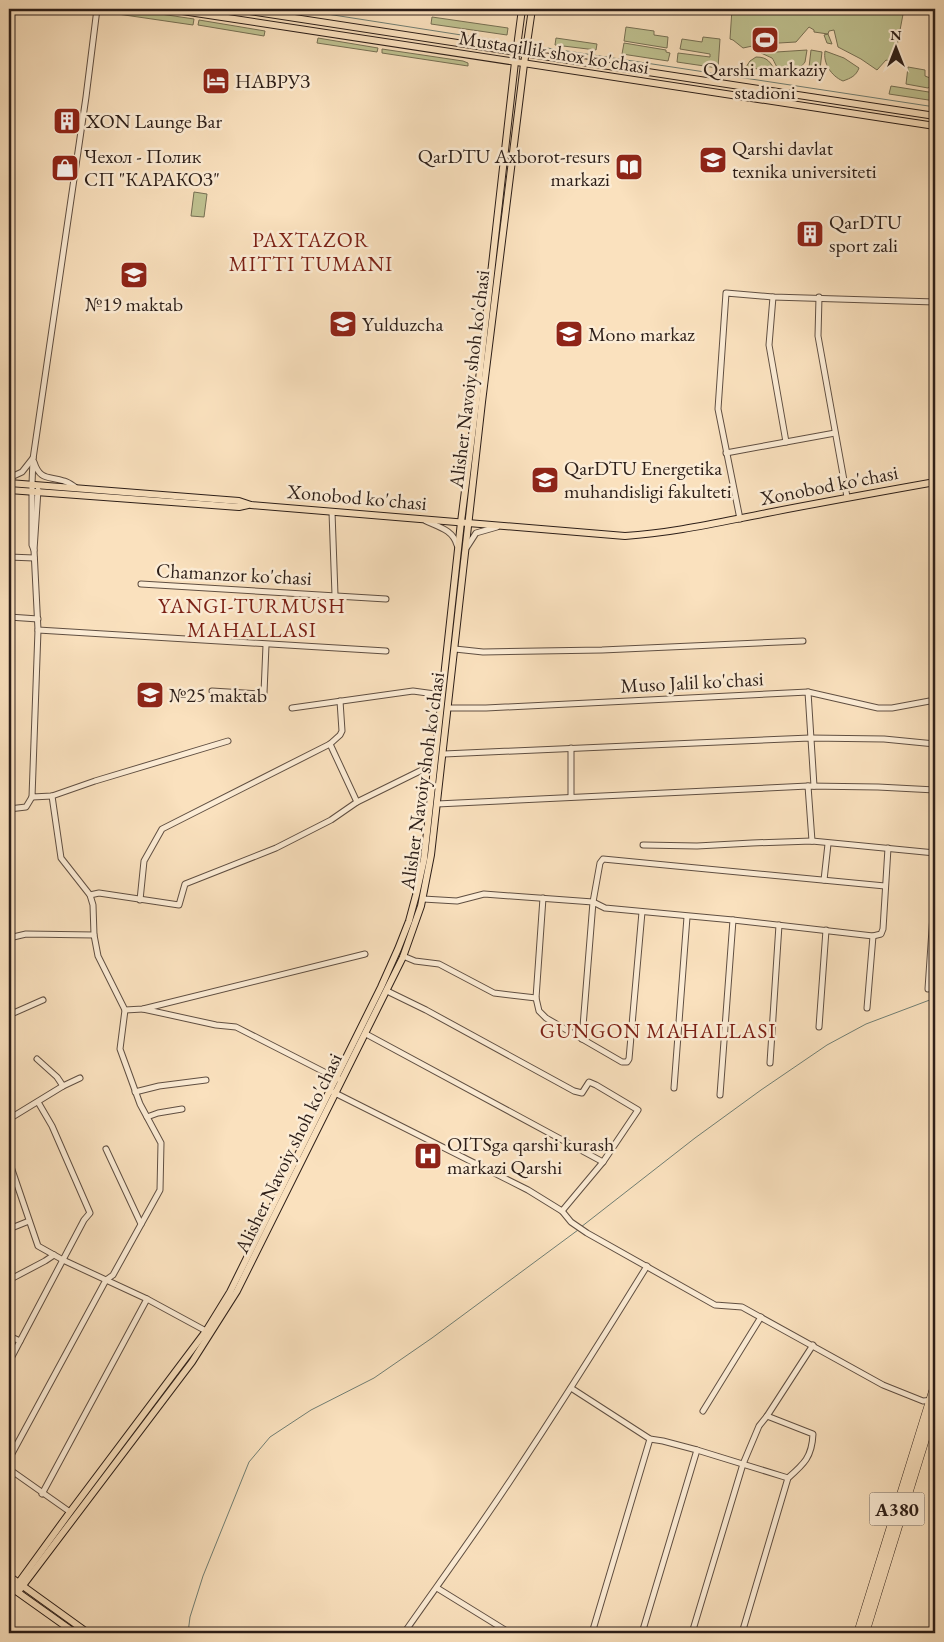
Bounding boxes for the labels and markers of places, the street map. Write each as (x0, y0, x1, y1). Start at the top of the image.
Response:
sports icon: Qarshi markaziy stadioni (750, 25, 780, 55)
place label: Qarshi markaziy stadioni (703, 56, 827, 105)
hotel icon: НАВРУЗ (201, 66, 231, 96)
place label: НАВРУЗ (235, 68, 310, 94)
building icon: XON Launge Bar (52, 106, 82, 136)
place label: XON Launge Bar (85, 108, 223, 134)
place label: Qarshi davlat texnika universiteti (732, 135, 877, 184)
place label: Чехол - Полик СП "КАРАКОЗ" (84, 143, 220, 192)
place label: QarDTU Axborot-resurs markazi (418, 143, 610, 192)
school or university icon: Qarshi davlat texnika universiteti (698, 145, 728, 175)
library icon: QarDTU Axborot-resurs markazi (614, 152, 644, 182)
shop icon: Чехол - Полик СП "КАРАКОЗ" (50, 153, 80, 183)
place label: QarDTU sport zali (829, 209, 902, 258)
building icon: QarDTU sport zali (795, 219, 825, 249)
school or university icon: №19 maktab (119, 260, 149, 290)
place label: №19 maktab (85, 291, 183, 317)
school or university icon: Yulduzcha (328, 309, 358, 339)
place label: Yulduzcha (362, 311, 444, 337)
school or university icon: Mono markaz (554, 319, 584, 349)
place label: Mono markaz (588, 321, 695, 347)
place label: QarDTU Energetika muhandisligi fakulteti (564, 455, 732, 504)
school or university icon: QarDTU Energetika muhandisligi fakulteti (530, 465, 560, 495)
school or university icon: №25 maktab (135, 680, 165, 710)
place label: №25 maktab (169, 682, 267, 708)
place label: OITSga qarshi kurash markazi Qarshi (447, 1131, 614, 1180)
hospital icon: OITSga qarshi kurash markazi Qarshi (413, 1141, 443, 1171)

